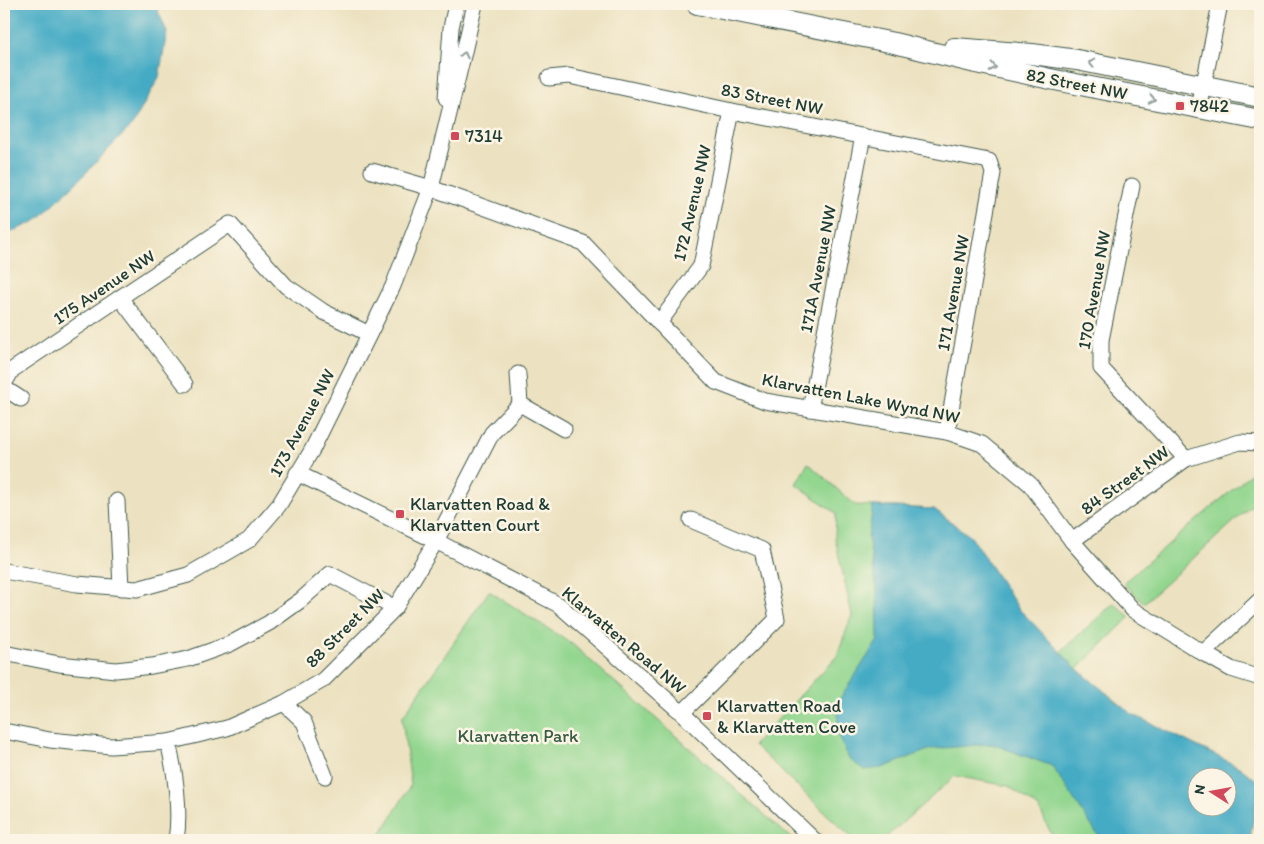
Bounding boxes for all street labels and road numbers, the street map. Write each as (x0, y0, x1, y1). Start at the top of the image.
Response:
street label: 82 Street NW (1025, 63, 1129, 105)
street label: 83 Street NW (719, 78, 825, 120)
street label: 172 Avenue NW (668, 143, 716, 263)
street label: 171A Avenue NW (795, 203, 841, 335)
street label: 170 Avenue NW (1073, 229, 1115, 351)
street label: 171 Avenue NW (932, 233, 974, 353)
street label: 175 Avenue NW (49, 245, 159, 329)
street label: 173 Avenue NW (264, 365, 340, 481)
street label: Klarvatten Lake Wynd NW (760, 368, 962, 428)
street label: 84 Street NW (1077, 441, 1173, 519)
street label: Klarvatten Road NW (557, 582, 691, 698)
street label: 88 Street NW (301, 584, 389, 672)

